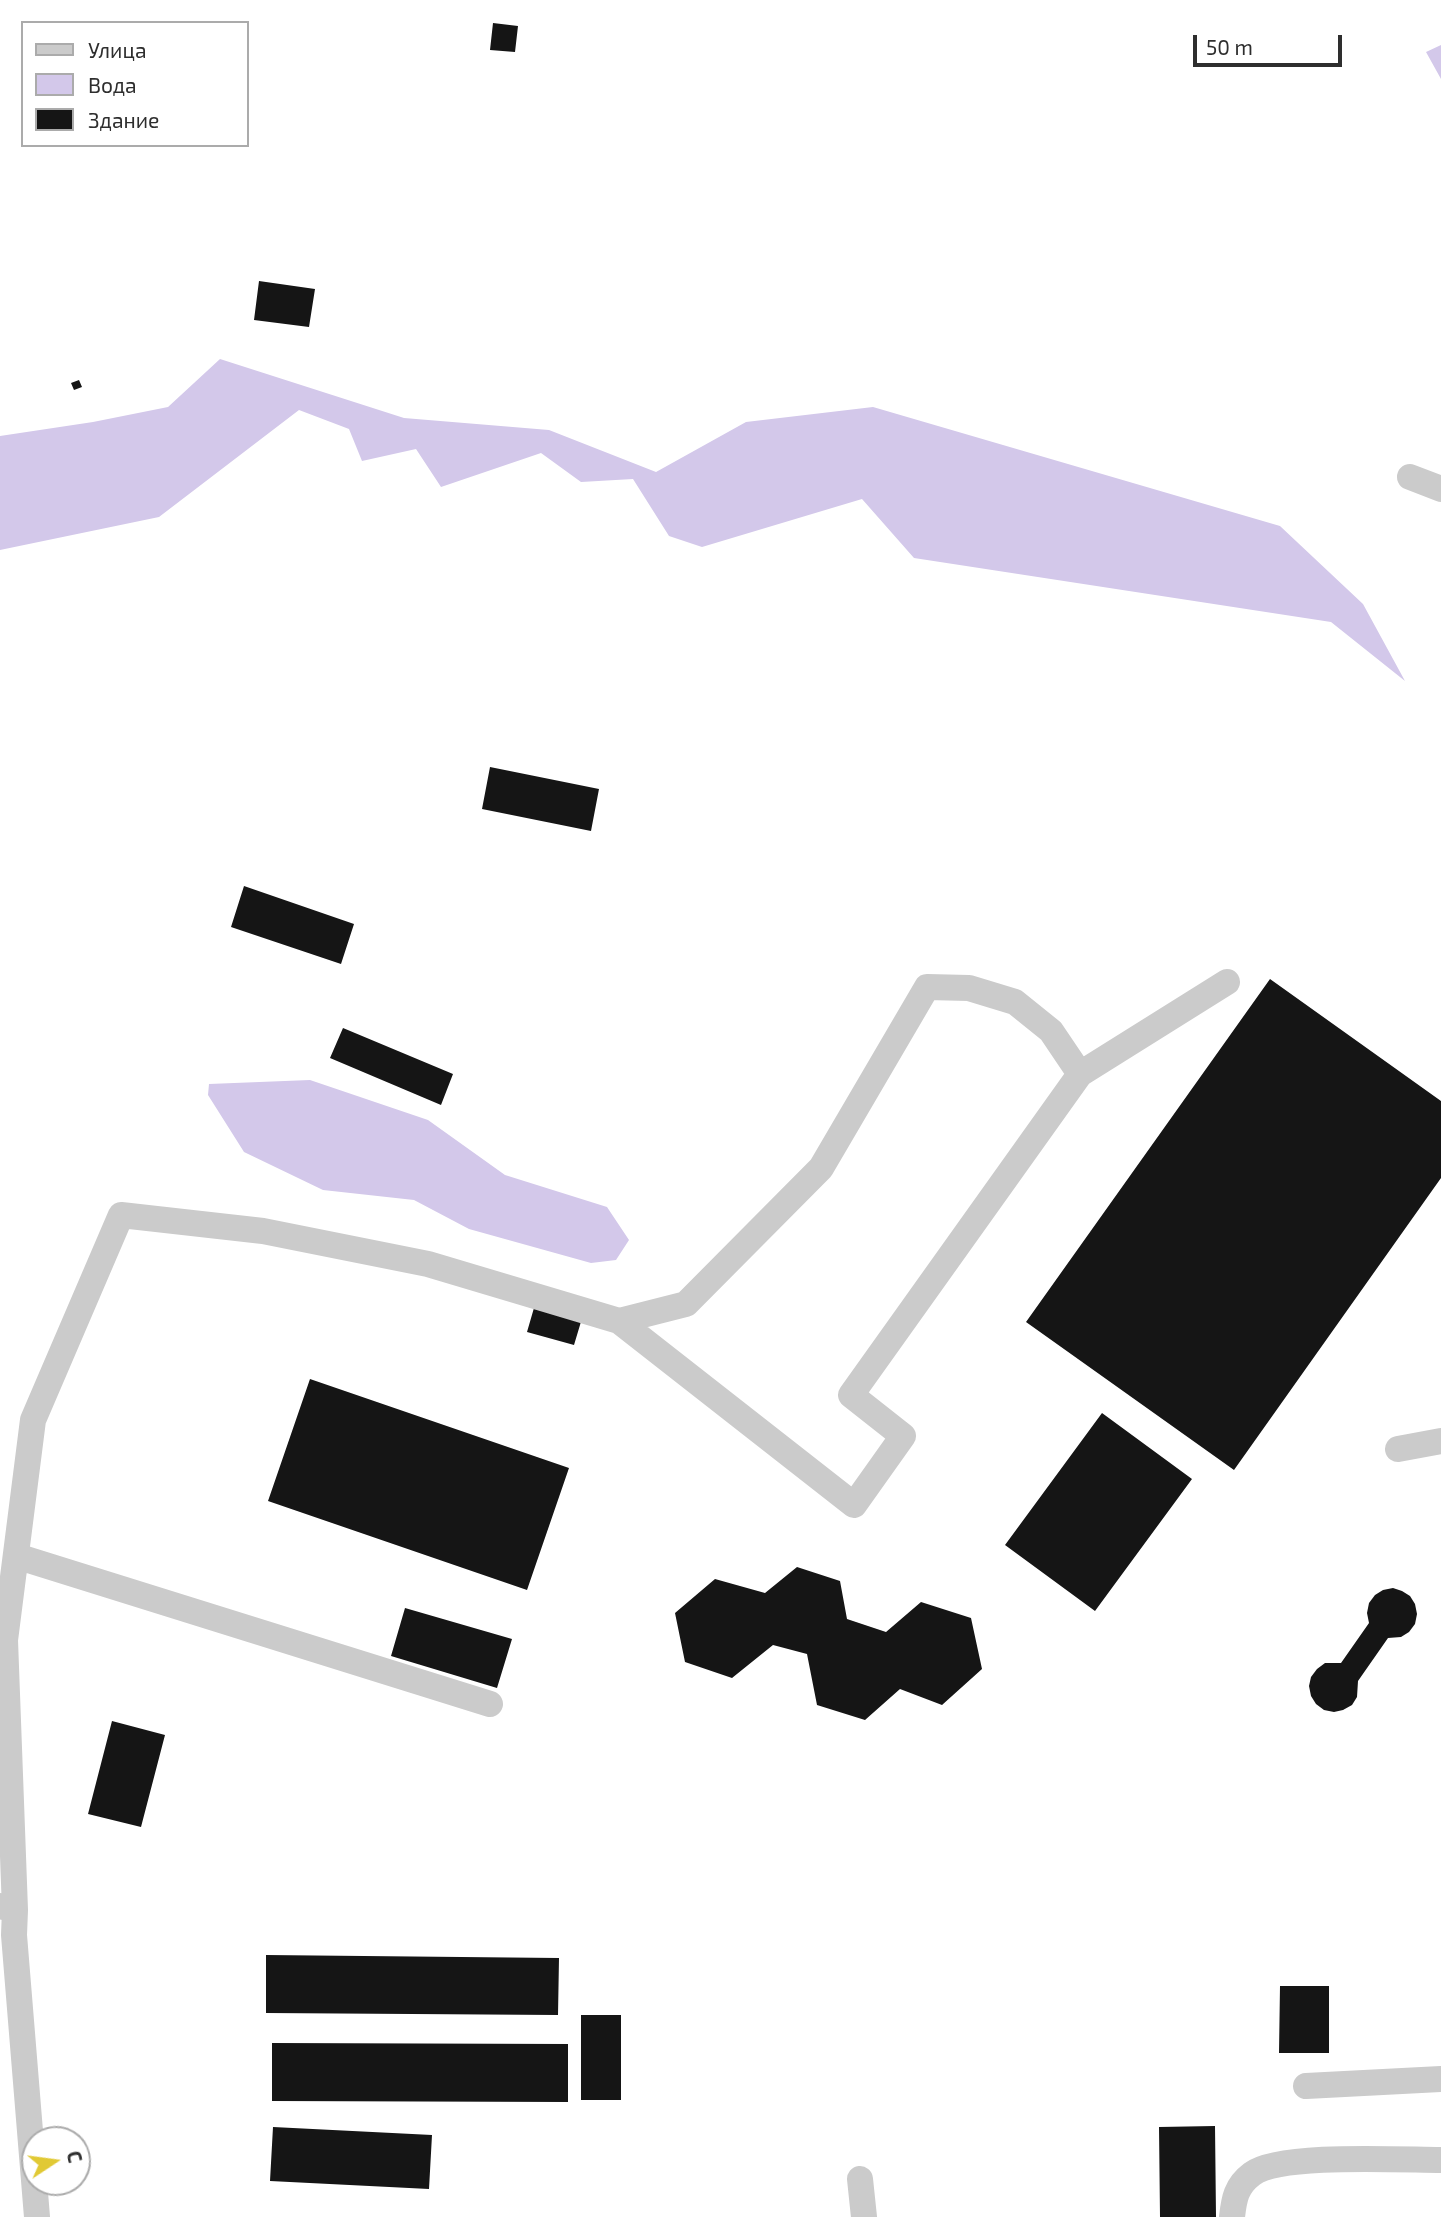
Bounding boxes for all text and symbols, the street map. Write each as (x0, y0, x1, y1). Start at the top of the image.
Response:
legend (21, 21, 248, 147)
scale bar (1196, 21, 1345, 65)
text: 50 m (1206, 34, 1253, 59)
text: Улица (88, 37, 147, 62)
text: Вода (88, 72, 137, 97)
text: Здание (88, 107, 159, 132)
north arrow (21, 2126, 91, 2196)
text: С (63, 2149, 87, 2165)

